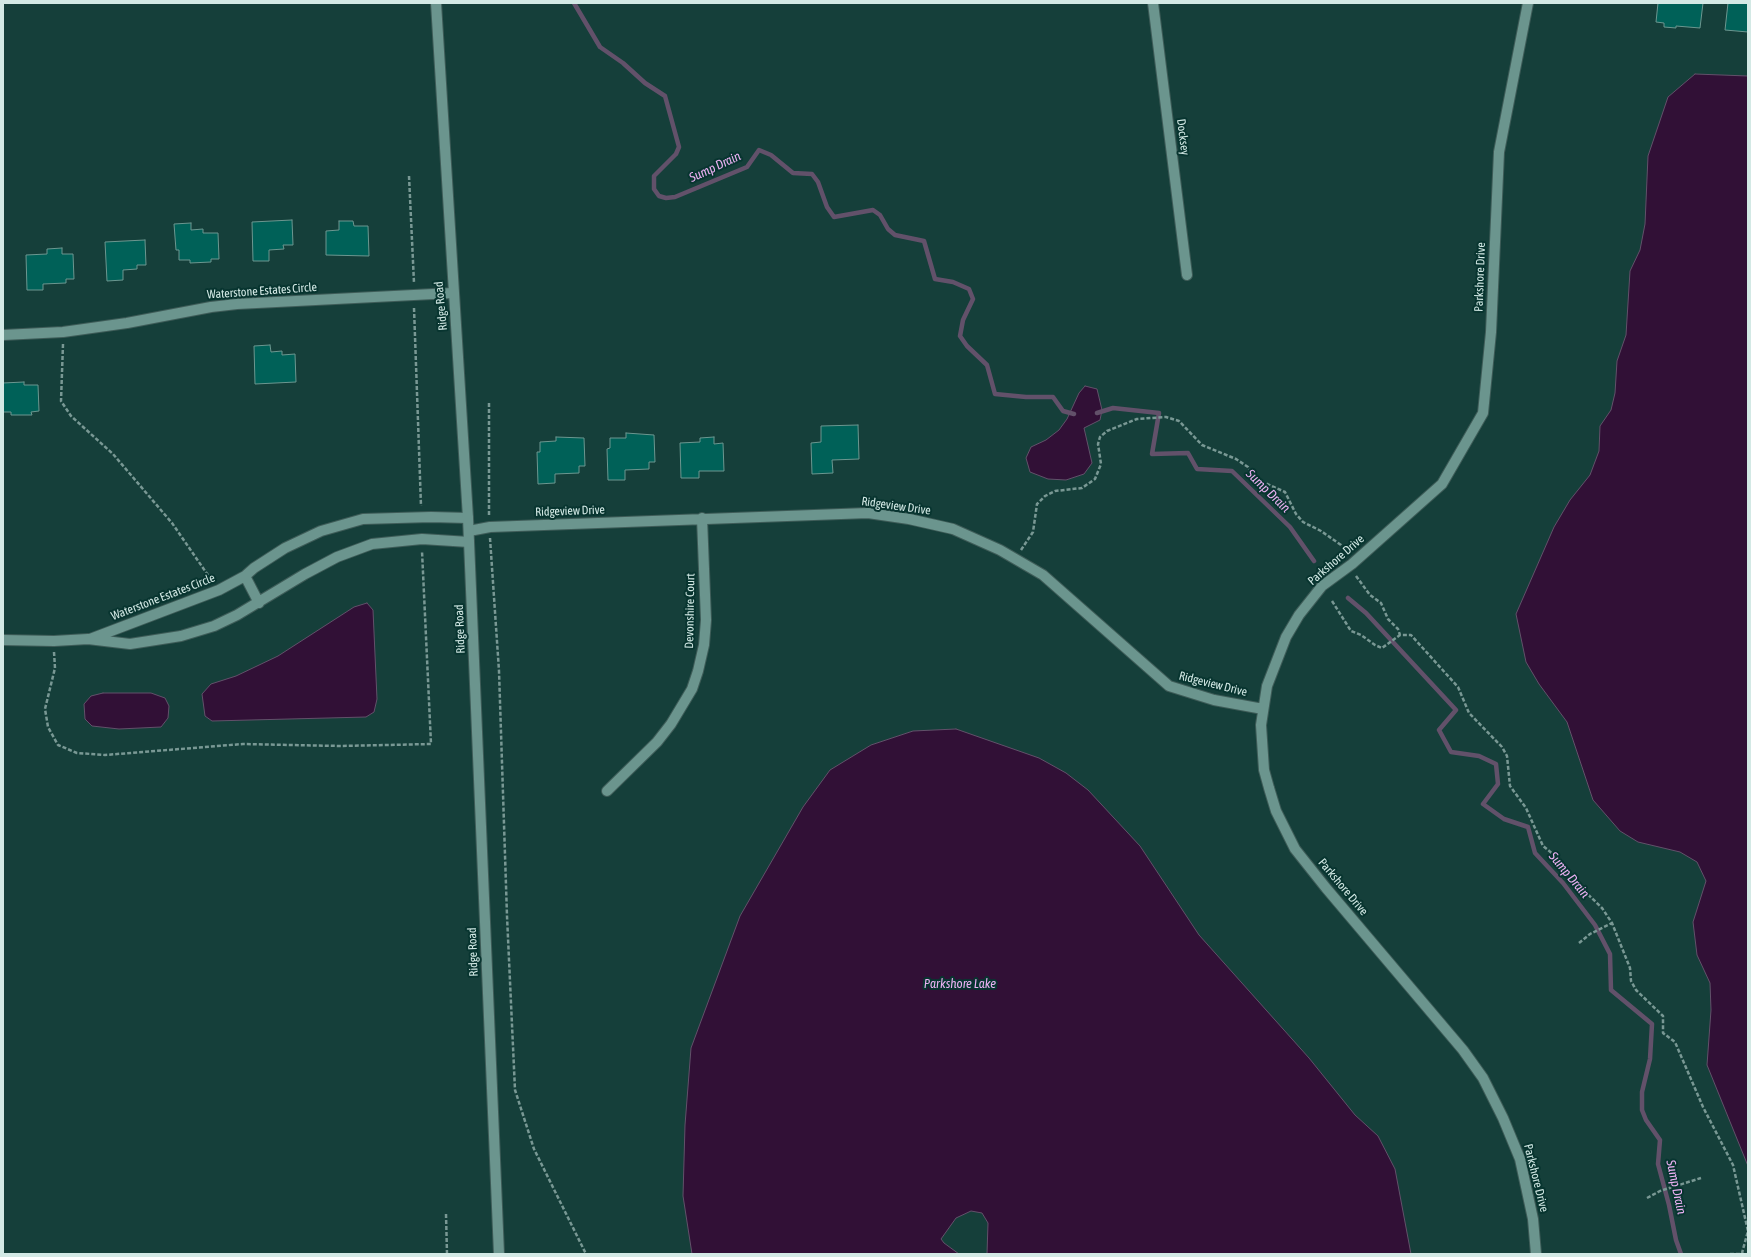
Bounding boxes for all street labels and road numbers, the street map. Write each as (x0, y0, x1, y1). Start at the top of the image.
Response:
street label: Docksey (1174, 118, 1192, 156)
street label: Parkshore Drive (1472, 242, 1488, 312)
street label: Waterstone Estates Circle (207, 280, 317, 302)
street label: Ridge Road (432, 281, 450, 331)
street label: Ridgeview Drive (860, 494, 932, 518)
street label: Ridgeview Drive (535, 503, 605, 519)
street label: Parkshore Drive (1305, 532, 1367, 588)
street label: Waterstone Estates Circle (109, 571, 217, 623)
street label: Devonshire Court (682, 573, 698, 649)
street label: Ridge Road (452, 604, 468, 654)
street label: Ridgeview Drive (1177, 669, 1249, 699)
street label: Parkshore Drive (1315, 856, 1371, 918)
street label: Ridge Road (465, 927, 481, 977)
street label: Parkshore Drive (1521, 1142, 1551, 1214)

